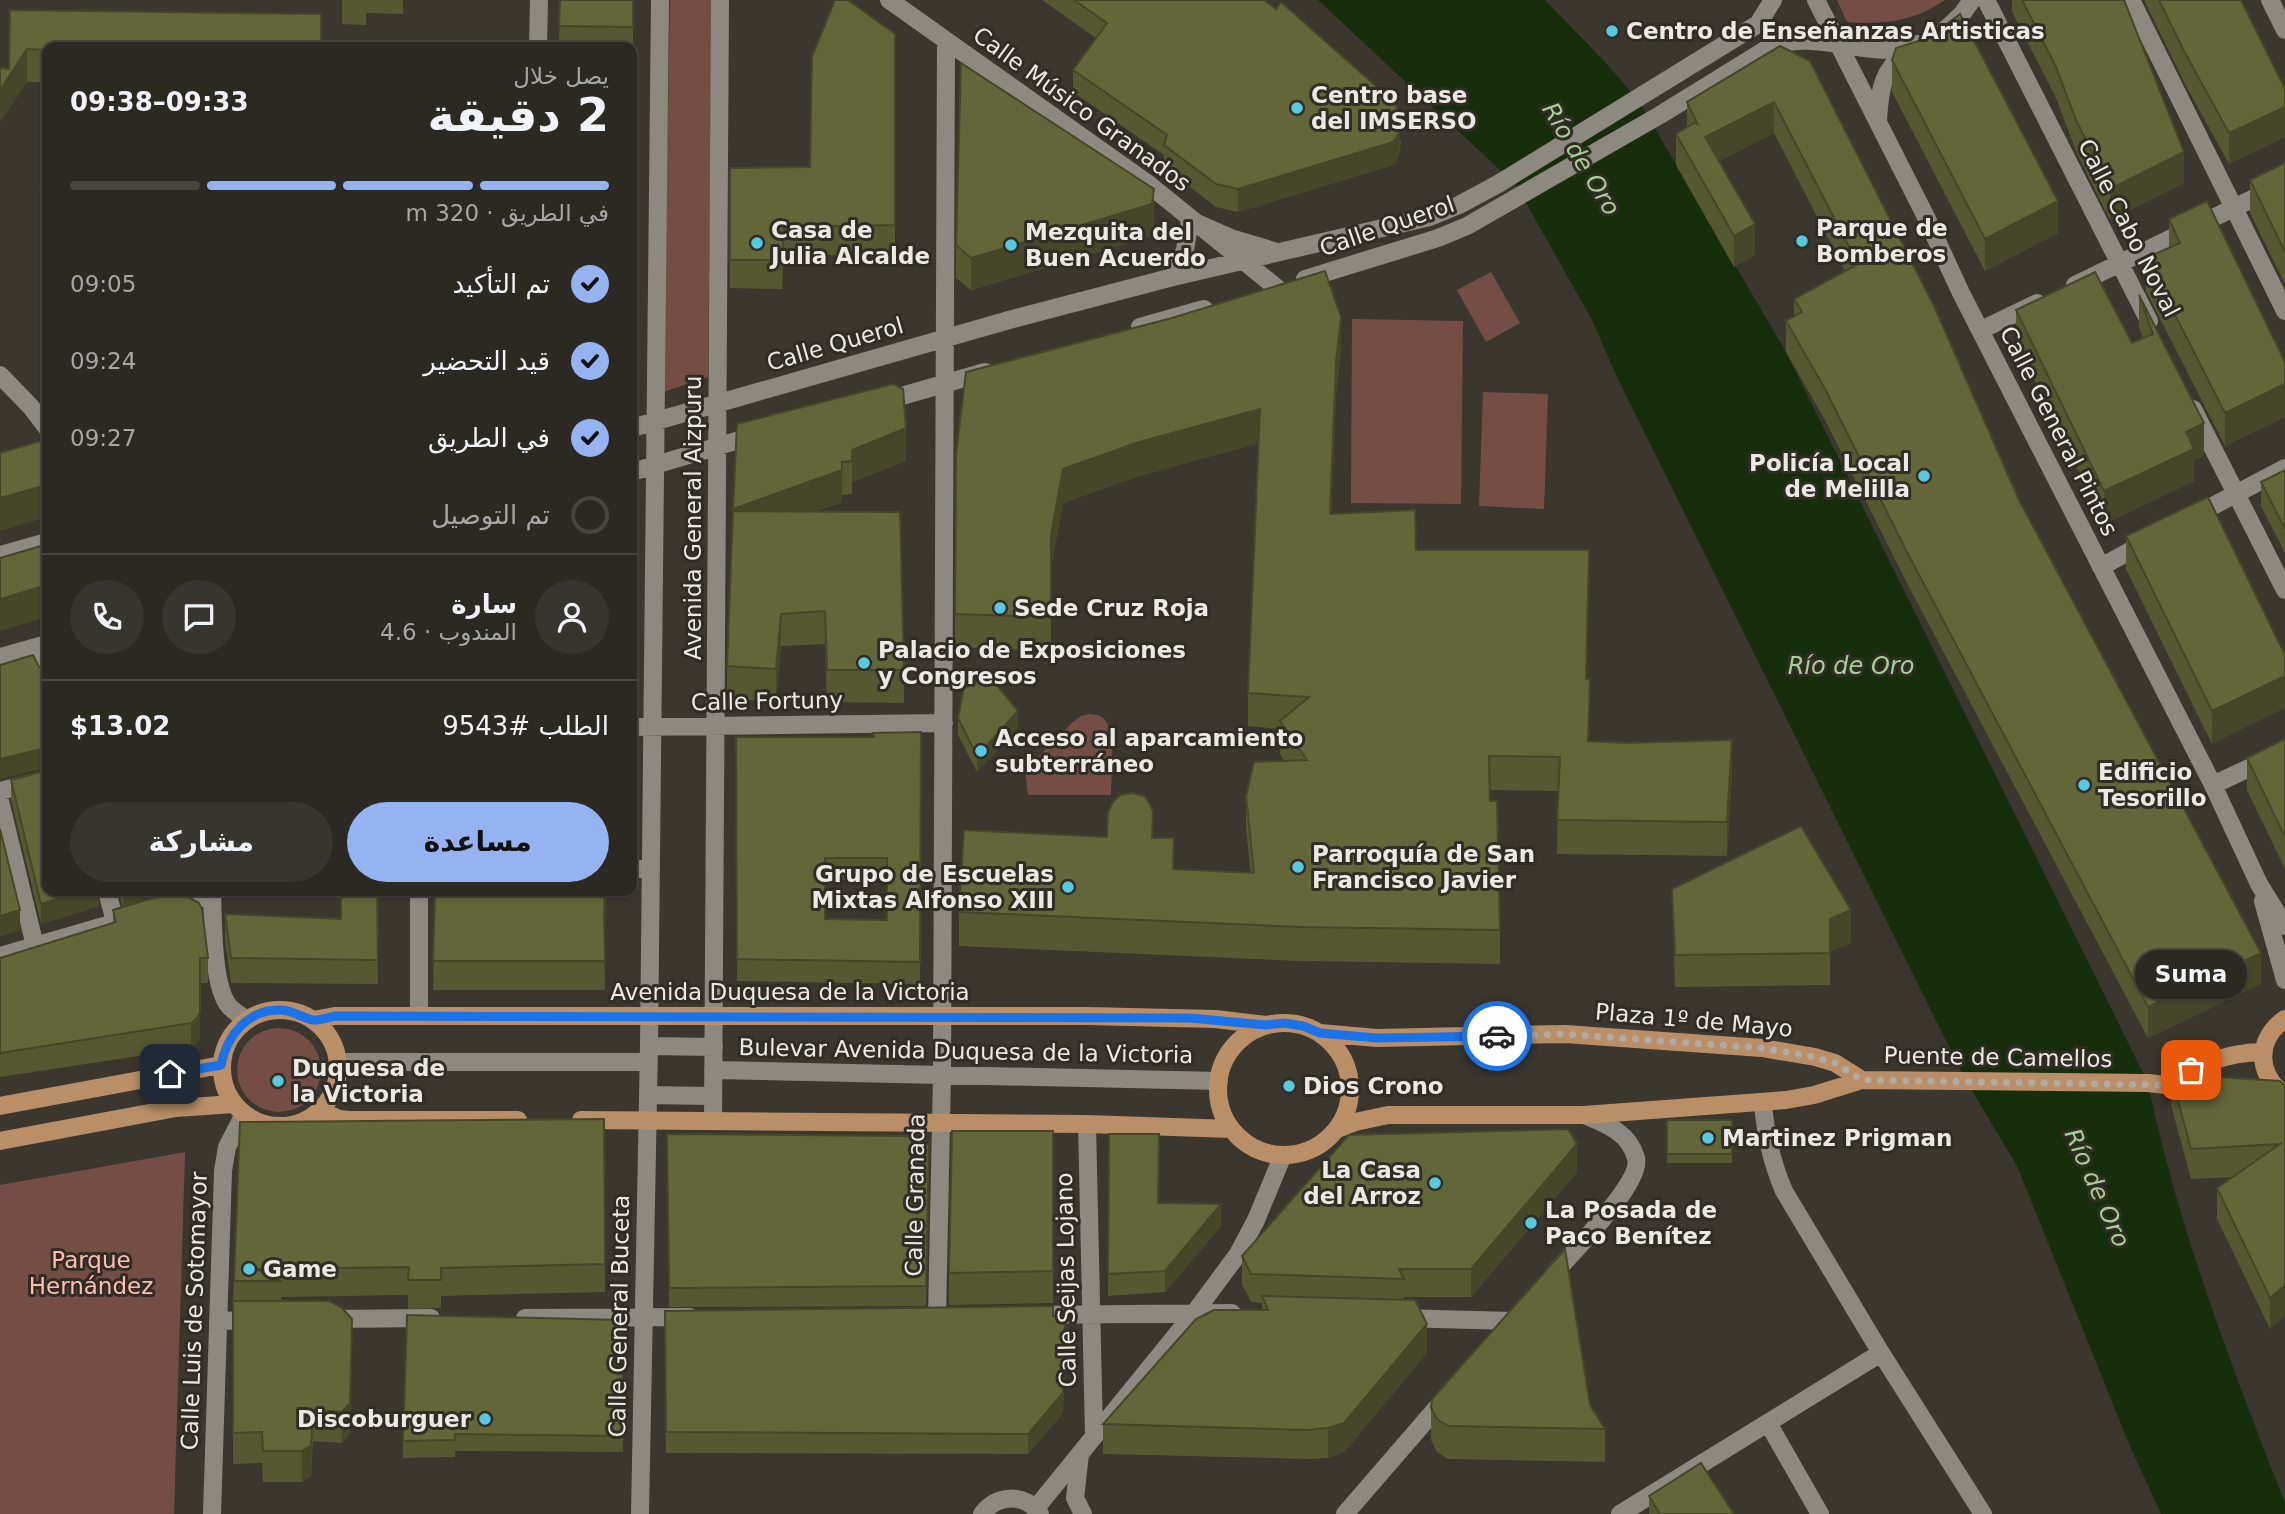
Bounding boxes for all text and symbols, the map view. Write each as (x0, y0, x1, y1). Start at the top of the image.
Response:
place label: Centro de Enseñanzas Artisticas (1626, 18, 2045, 44)
street label: Calle Músico Granados (968, 22, 1196, 196)
marker: Centro de Enseñanzas Artisticas (1604, 23, 1620, 39)
text: يصل خلال (513, 63, 609, 89)
place label: Centro base del IMSERSO (1311, 82, 1477, 134)
text: 09:33–09:38 (70, 87, 249, 117)
text: 2 دقيقة (427, 88, 609, 142)
water label: Río de Oro (1536, 97, 1626, 221)
marker: Centro base del IMSERSO (1289, 100, 1305, 116)
street label: Calle Cabo Noval (2073, 135, 2185, 321)
street label: Calle Querol (1316, 191, 1458, 261)
text: في الطريق · 320 m (405, 200, 609, 226)
place label: Parque de Bomberos (1816, 215, 1948, 267)
place label: Casa de Julia Alcalde (769, 217, 930, 269)
place label: Mezquita del Buen Acuerdo (1025, 219, 1206, 271)
marker: Parque de Bomberos (1794, 233, 1810, 249)
marker: Casa de Julia Alcalde (749, 235, 765, 251)
marker: Mezquita del Buen Acuerdo (1003, 237, 1019, 253)
icon: check (571, 265, 609, 303)
text: تم التأكيد (452, 269, 550, 299)
text: 09:05 (70, 271, 136, 297)
street label: Calle Querol (764, 312, 906, 376)
street label: Calle General Pintos (1995, 322, 2123, 540)
icon: check (571, 342, 609, 380)
text: قيد التحضير (423, 346, 550, 376)
text: 09:24 (70, 348, 136, 374)
street label: Avenida General Aizpuru (680, 376, 706, 660)
icon: check (571, 419, 609, 457)
text: في الطريق (428, 423, 550, 453)
text: 09:27 (70, 425, 136, 451)
place label: Policía Local de Melilla (1749, 450, 1910, 502)
marker: Policía Local de Melilla (1916, 468, 1932, 484)
text: تم التوصيل (431, 500, 550, 530)
button: phone (70, 580, 144, 654)
button: chat (162, 580, 236, 654)
button: person (535, 580, 609, 654)
text: سارة (451, 589, 517, 619)
place label: Sede Cruz Roja (1014, 595, 1209, 621)
marker: Sede Cruz Roja (992, 600, 1008, 616)
text: المندوب · 4.6 (380, 619, 517, 645)
place label: Palacio de Exposiciones y Congresos (878, 637, 1186, 689)
water label: Río de Oro (1788, 652, 1914, 680)
marker: Palacio de Exposiciones y Congresos (856, 655, 872, 671)
street label: Calle Fortuny (691, 687, 843, 715)
text: $13.02 (70, 711, 170, 741)
text: الطلب #9543 (442, 711, 609, 741)
place label: Acceso al aparcamiento subterráneo (995, 725, 1303, 777)
marker: Acceso al aparcamiento subterráneo (973, 743, 989, 759)
place label: Edificio Tesorillo (2098, 759, 2207, 811)
marker: Edificio Tesorillo (2076, 777, 2092, 793)
button: مشاركة (70, 802, 333, 882)
button: مساعدة (347, 802, 609, 882)
place label: Parroquía de San Francisco Javier (1312, 841, 1535, 893)
marker: Parroquía de San Francisco Javier (1290, 859, 1306, 875)
place label: Grupo de Escuelas Mixtas Alfonso XIII (811, 861, 1054, 913)
marker: Grupo de Escuelas Mixtas Alfonso XIII (1060, 879, 1076, 895)
callout: Suma (2135, 951, 2247, 1000)
text: Suma (2155, 961, 2227, 987)
street label: Avenida Duquesa de la Victoria (610, 979, 970, 1005)
street label: Plaza 1º de Mayo (1594, 998, 1794, 1042)
courier (1462, 1001, 1532, 1071)
icon: car (1478, 1017, 1516, 1055)
street label: Bulevar Avenida Duquesa de la Victoria (738, 1034, 1194, 1068)
pin (2161, 1040, 2221, 1100)
street label: Puente de Camellos (1883, 1042, 2113, 1072)
pin (140, 1044, 200, 1104)
icon: bag (2172, 1051, 2210, 1089)
icon: home (151, 1055, 189, 1093)
place label: Duquesa de la Victoria (292, 1055, 445, 1107)
marker: Duquesa de la Victoria (270, 1073, 286, 1089)
place label: Dios Crono (1303, 1073, 1444, 1099)
marker: Dios Crono (1281, 1078, 1297, 1094)
street label: Calle Granada (901, 1113, 929, 1277)
water label: Río de Oro (2058, 1124, 2136, 1252)
place label: Martinez Prigman (1722, 1125, 1952, 1151)
marker: Martinez Prigman (1700, 1130, 1716, 1146)
place label: La Casa del Arroz (1303, 1157, 1421, 1209)
street label: Calle Luis de Sotomayor (176, 1171, 212, 1451)
street label: Calle Seijas Lojano (1051, 1172, 1081, 1388)
marker: La Casa del Arroz (1427, 1175, 1443, 1191)
street label: Calle General Buceta (604, 1194, 634, 1438)
place label: La Posada de Paco Benítez (1545, 1197, 1717, 1249)
marker: La Posada de Paco Benítez (1523, 1215, 1539, 1231)
park label: Parque Hernández (29, 1247, 153, 1299)
place label: Game (263, 1256, 337, 1282)
marker: Game (241, 1261, 257, 1277)
place label: Discoburguer (297, 1406, 472, 1432)
marker: Discoburguer (477, 1411, 493, 1427)

